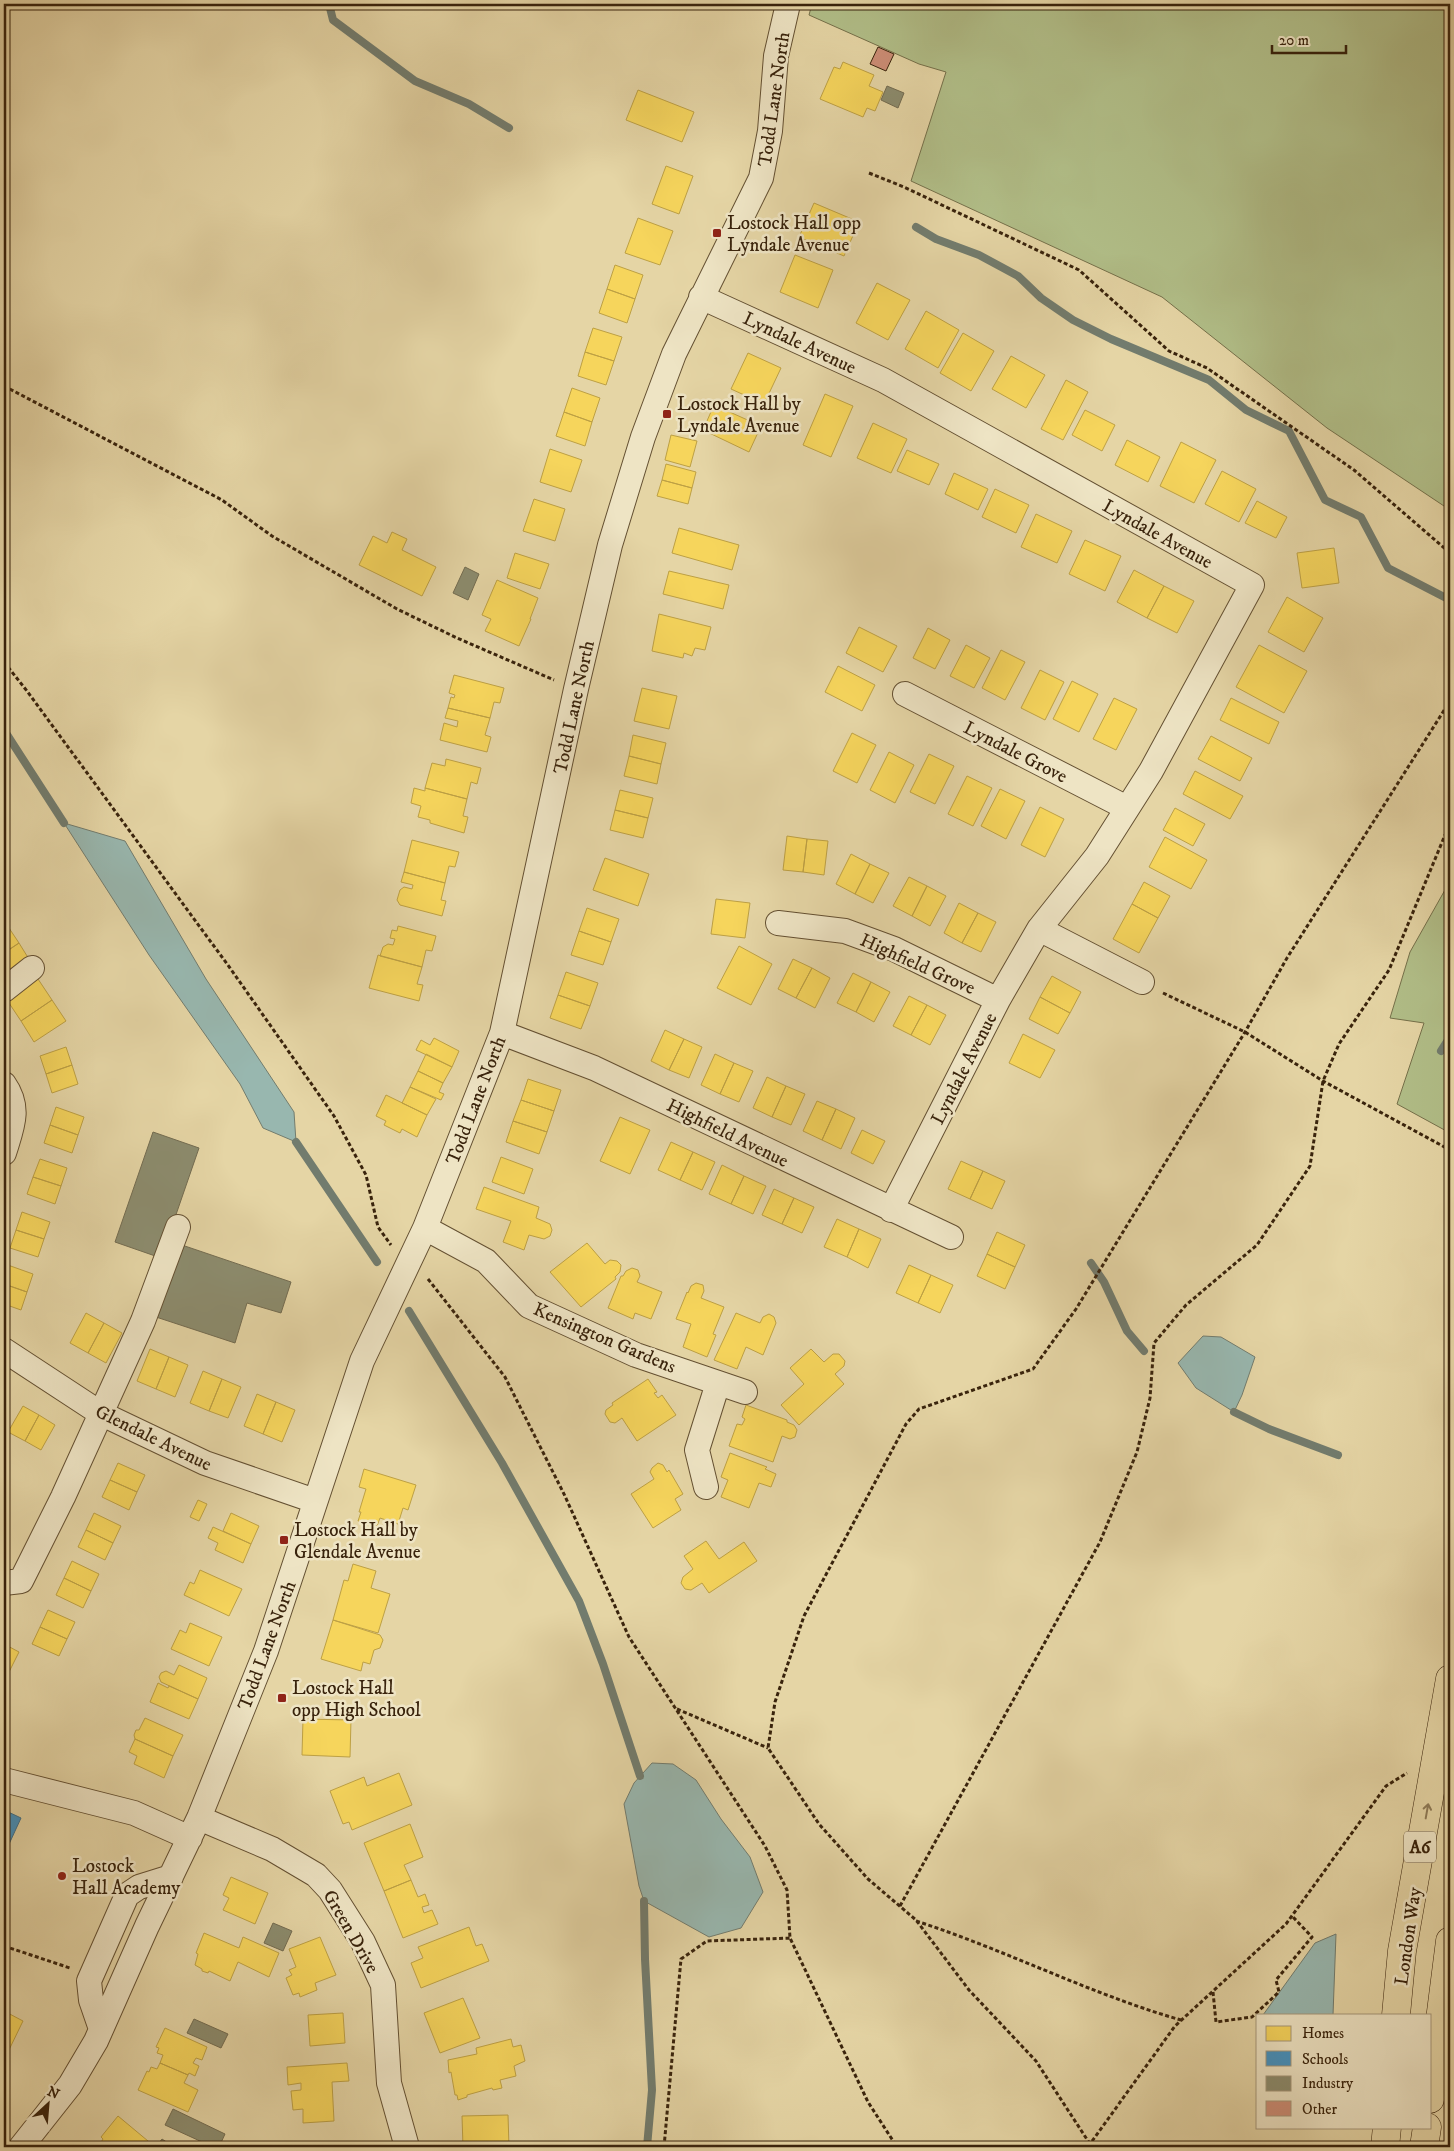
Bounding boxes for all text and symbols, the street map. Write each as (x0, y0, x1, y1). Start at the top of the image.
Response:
scale bar (1272, 22, 1345, 54)
street label: Todd Lane North (754, 30, 795, 168)
text: 20 m (1279, 31, 1309, 50)
place label: Lostock Hall opp Lyndale Avenue (727, 212, 861, 257)
marker: Lostock Hall opp Lyndale Avenue (711, 227, 723, 239)
street label: Lyndale Avenue (739, 307, 860, 380)
place label: Lostock Hall by Lyndale Avenue (677, 393, 802, 438)
marker: Lostock Hall by Lyndale Avenue (661, 408, 673, 420)
street label: Lyndale Avenue (1098, 495, 1216, 574)
street label: Todd Lane North (549, 639, 600, 776)
street label: Lyndale Grove (960, 716, 1071, 788)
street label: Highfield Grove (856, 929, 979, 1000)
street label: Lyndale Avenue (926, 1009, 1002, 1128)
street label: Todd Lane North (441, 1033, 511, 1168)
street label: Highfield Avenue (663, 1094, 792, 1173)
street label: Kensington Gardens (530, 1298, 679, 1379)
street label: Glendale Avenue (91, 1400, 215, 1476)
place label: Lostock Hall by Glendale Avenue (294, 1519, 421, 1564)
marker: Lostock Hall by Glendale Avenue (278, 1534, 290, 1546)
street label: Todd Lane North (233, 1578, 301, 1713)
place label: Lostock Hall opp High School (292, 1677, 421, 1722)
marker: Lostock Hall opp High School (276, 1692, 288, 1704)
one-way arrow (1422, 1803, 1432, 1819)
road number: A6 (1404, 1831, 1436, 1862)
place label: Lostock Hall Academy (72, 1855, 181, 1900)
marker: Lostock Hall Academy (56, 1870, 68, 1882)
street label: London Way (1390, 1885, 1427, 1987)
street label: Green Drive (318, 1886, 384, 1978)
legend (1256, 2014, 1432, 2128)
text: Homes (1302, 2024, 1344, 2043)
text: Schools (1302, 2050, 1348, 2069)
text: Industry (1302, 2074, 1354, 2093)
north arrow (22, 2078, 72, 2128)
text: N (44, 2083, 63, 2104)
text: Other (1302, 2100, 1337, 2119)

